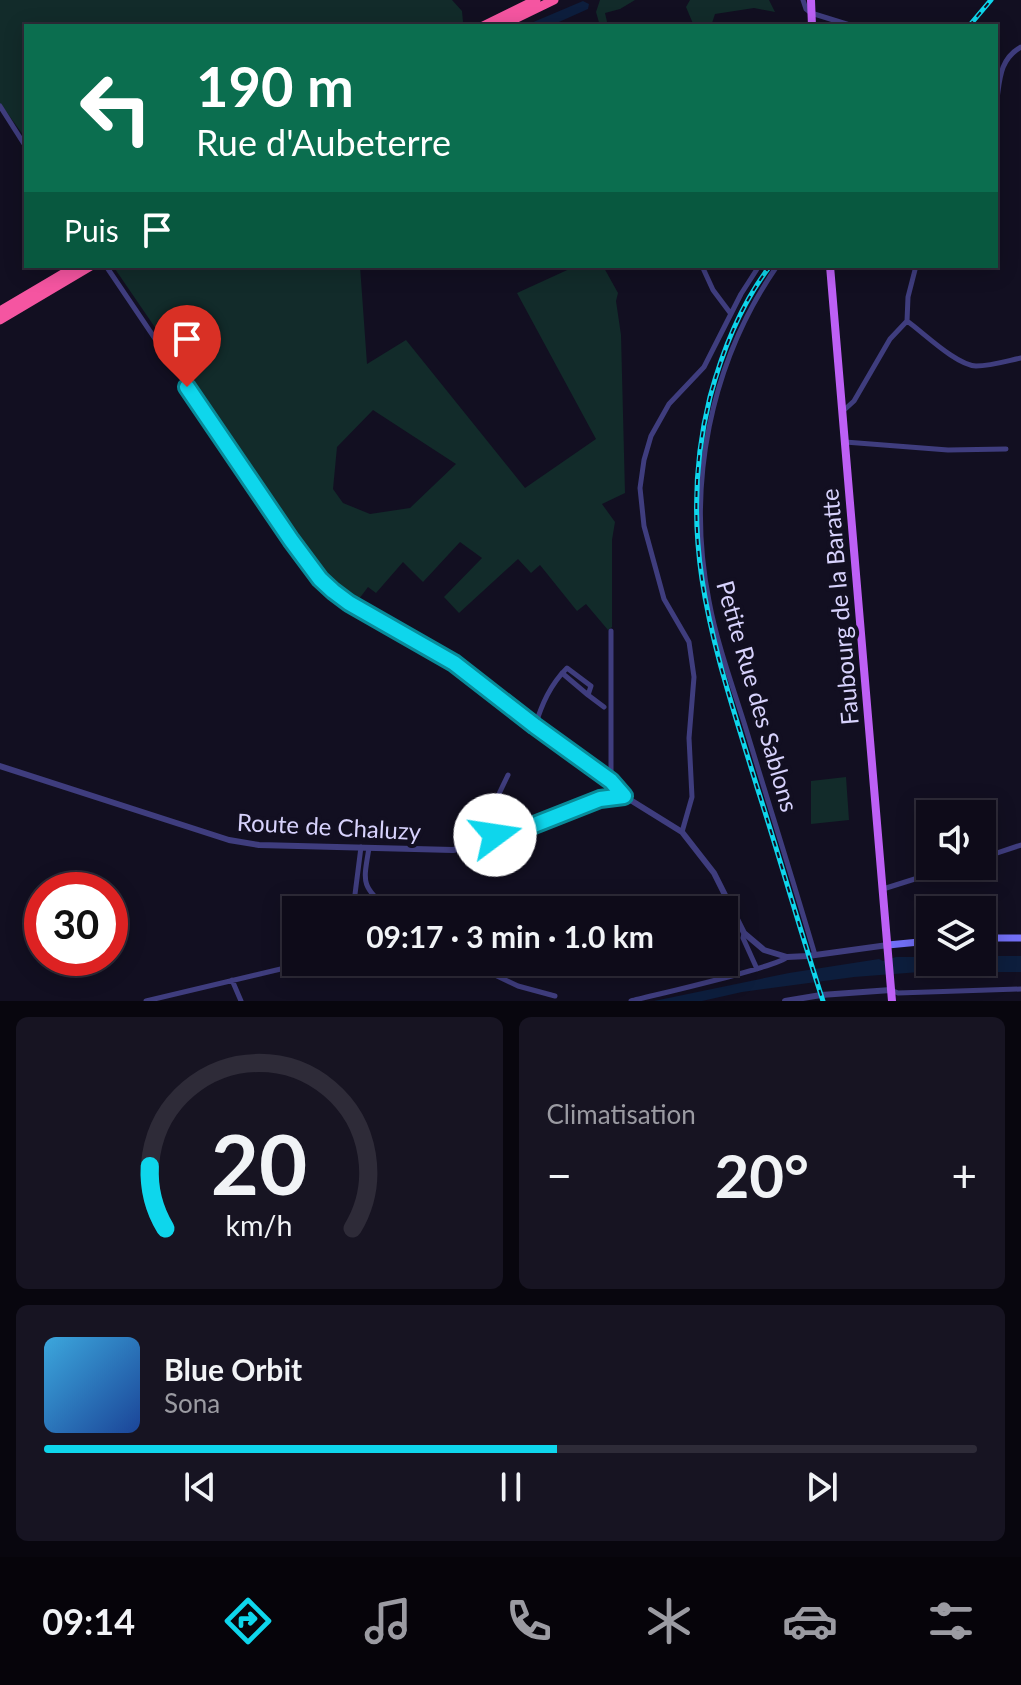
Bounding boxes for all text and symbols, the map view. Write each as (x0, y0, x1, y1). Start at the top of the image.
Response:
text: 190 m (196, 52, 354, 119)
icon: left (64, 56, 168, 160)
text: Rue d'Aubeterre (196, 120, 451, 164)
icon: arrive (135, 208, 179, 252)
text: Puis (64, 212, 119, 248)
pin (153, 305, 221, 387)
icon: arrive (165, 317, 209, 361)
street label: Faubourg de la Baratte (814, 488, 864, 726)
street label: Petite Rue des Sablons (711, 577, 805, 815)
position arrow (453, 793, 537, 877)
map controls (916, 800, 996, 976)
button: sound (916, 800, 996, 880)
street label: Route de Chaluzy (236, 807, 422, 845)
speed limit sign: 30 (24, 872, 128, 976)
button: layers (916, 896, 996, 976)
text: 09:17 · 3 min · 1.0 km (366, 918, 654, 954)
text: Climatisation (547, 1098, 696, 1130)
text: 20 (211, 1113, 308, 1213)
text: 20° (714, 1139, 809, 1211)
text: − (547, 1149, 572, 1201)
text: + (951, 1149, 977, 1201)
text: km/h (226, 1208, 293, 1242)
text: Blue Orbit (164, 1351, 302, 1387)
text: Sona (164, 1387, 220, 1419)
icon: previous (178, 1465, 222, 1509)
icon: pause (489, 1465, 533, 1509)
icon: next (800, 1465, 844, 1509)
icon: directions (220, 1593, 276, 1649)
icon: music (360, 1593, 416, 1649)
icon: phone (501, 1593, 557, 1649)
icon: climate (641, 1593, 697, 1649)
icon: car (782, 1593, 838, 1649)
icon: filters (923, 1593, 979, 1649)
text: 09:14 (42, 1599, 135, 1643)

